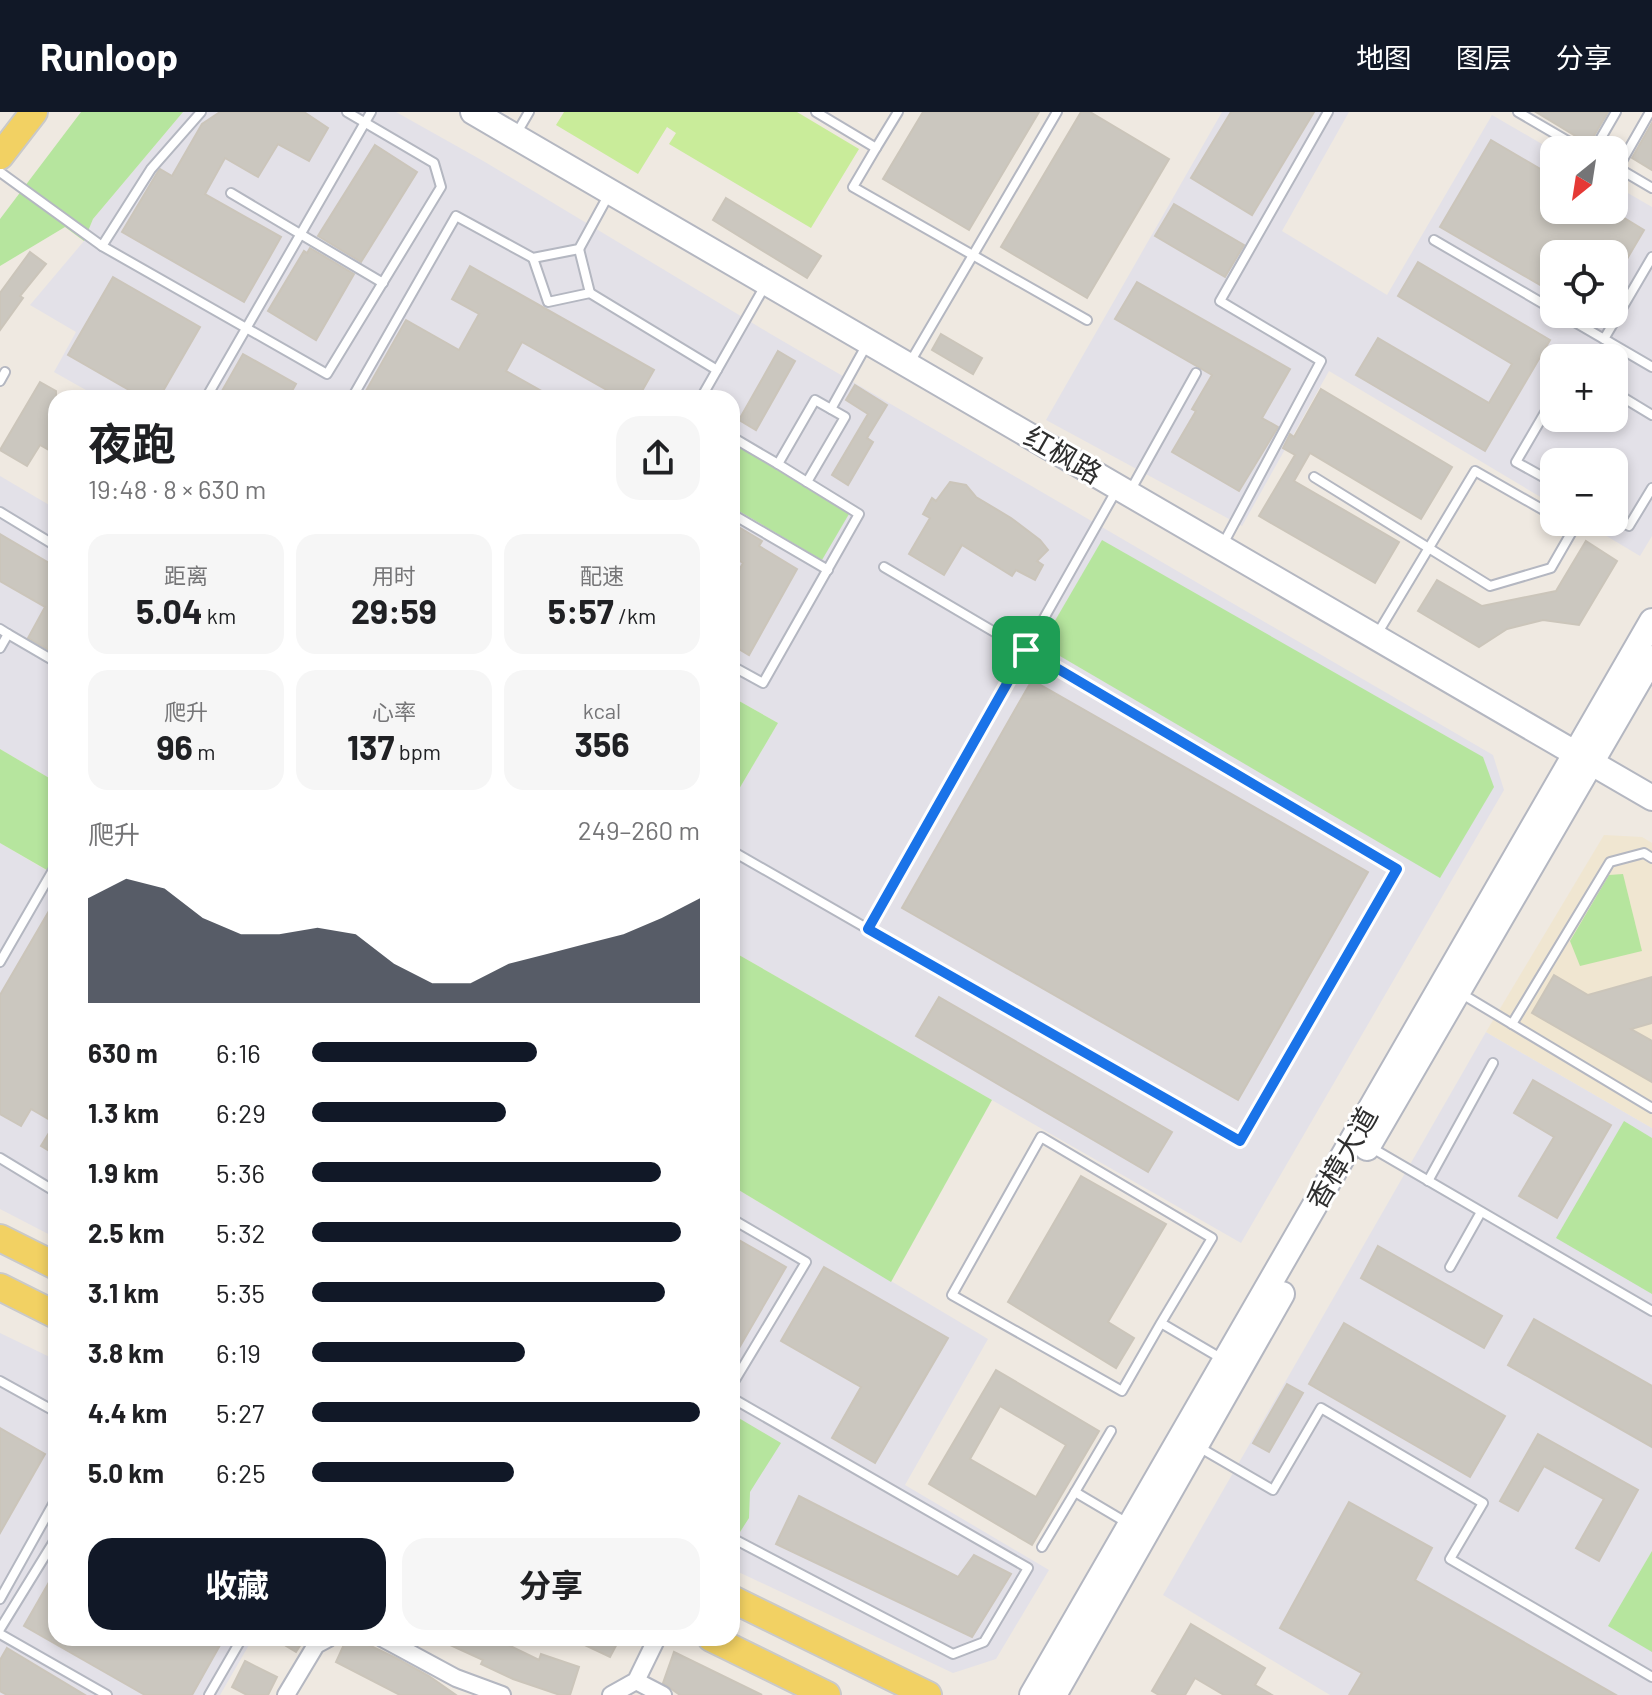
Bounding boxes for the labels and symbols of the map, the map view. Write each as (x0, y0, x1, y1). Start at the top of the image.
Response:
north arrow (1540, 136, 1628, 224)
street label: 红枫路 (1019, 418, 1108, 490)
pin (992, 616, 1060, 684)
street label: 香樟大道 (1298, 1100, 1384, 1215)

